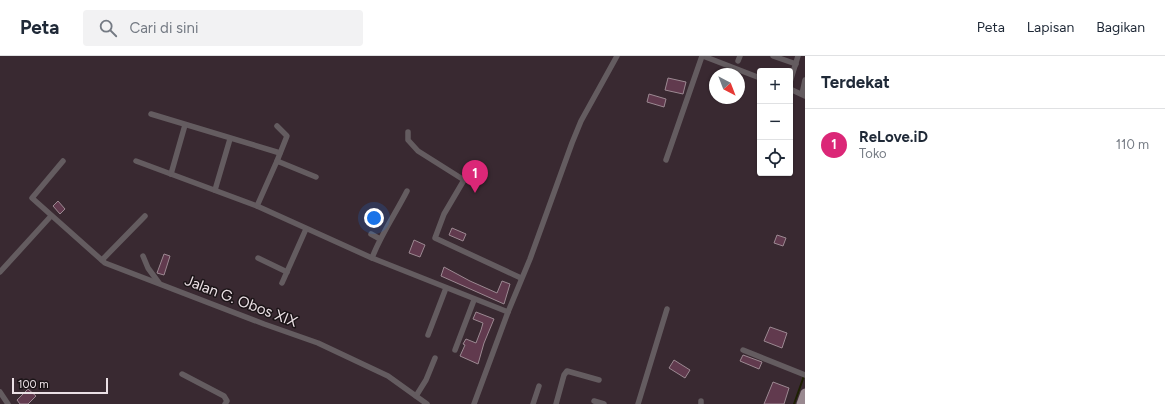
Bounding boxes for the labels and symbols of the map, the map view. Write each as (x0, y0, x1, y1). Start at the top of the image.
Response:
north arrow (709, 68, 745, 104)
pin: 1 (462, 160, 488, 193)
your location (364, 208, 384, 228)
street label: Jalan G. Obos XIX (182, 271, 300, 331)
scale bar (12, 376, 108, 395)

